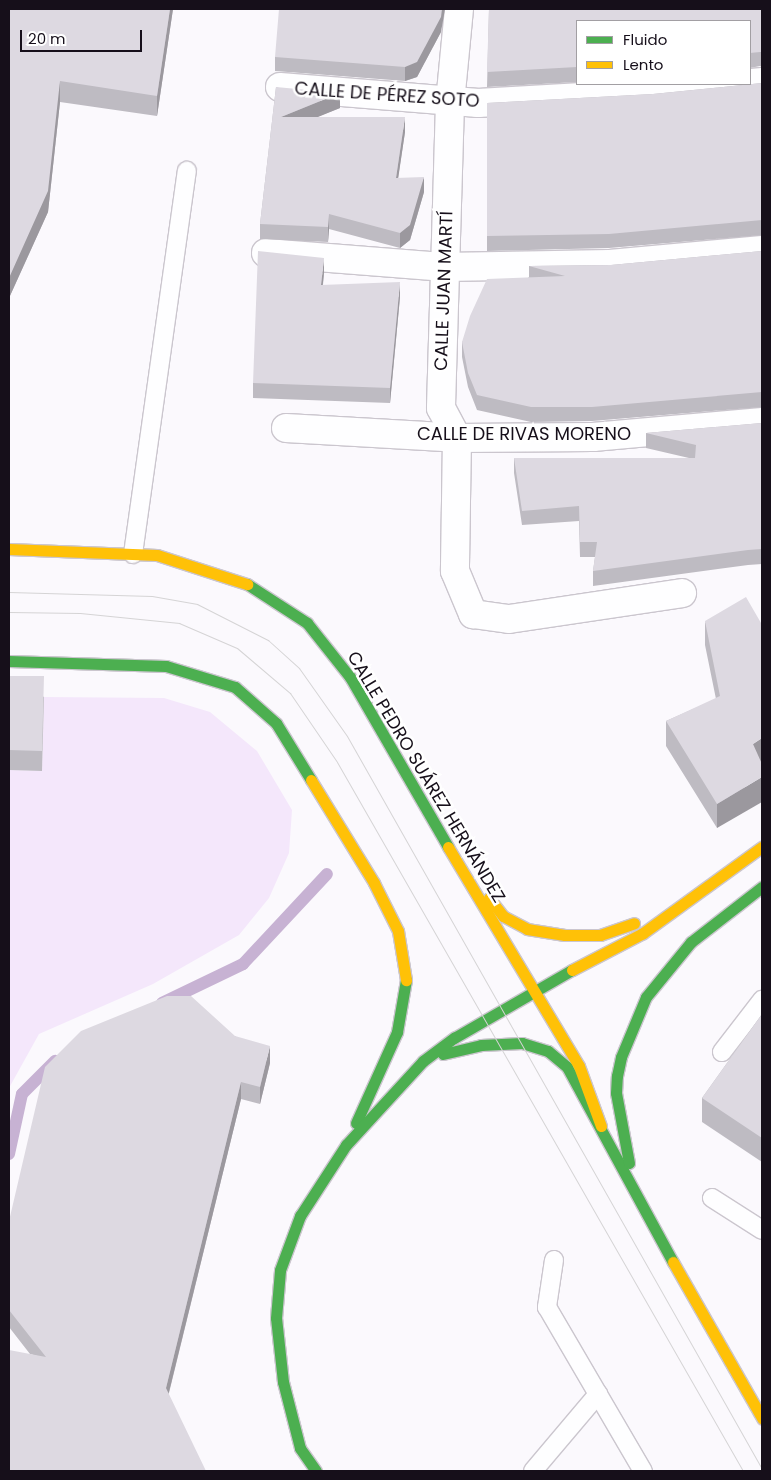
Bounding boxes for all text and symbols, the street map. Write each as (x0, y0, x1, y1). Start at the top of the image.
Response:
scale bar (22, 20, 145, 52)
legend (576, 20, 751, 85)
text: 20 m (28, 28, 66, 49)
text: Fluido (623, 29, 667, 50)
text: Lento (623, 54, 663, 75)
street label: CALLE DE PÉREZ SOTO (294, 78, 480, 112)
street label: CALLE JUAN MARTÍ (430, 211, 458, 371)
street label: CALLE DE RIVAS MORENO (417, 423, 631, 445)
street label: CALLE PEDRO SUÁREZ HERNÁNDEZ (342, 647, 510, 907)

